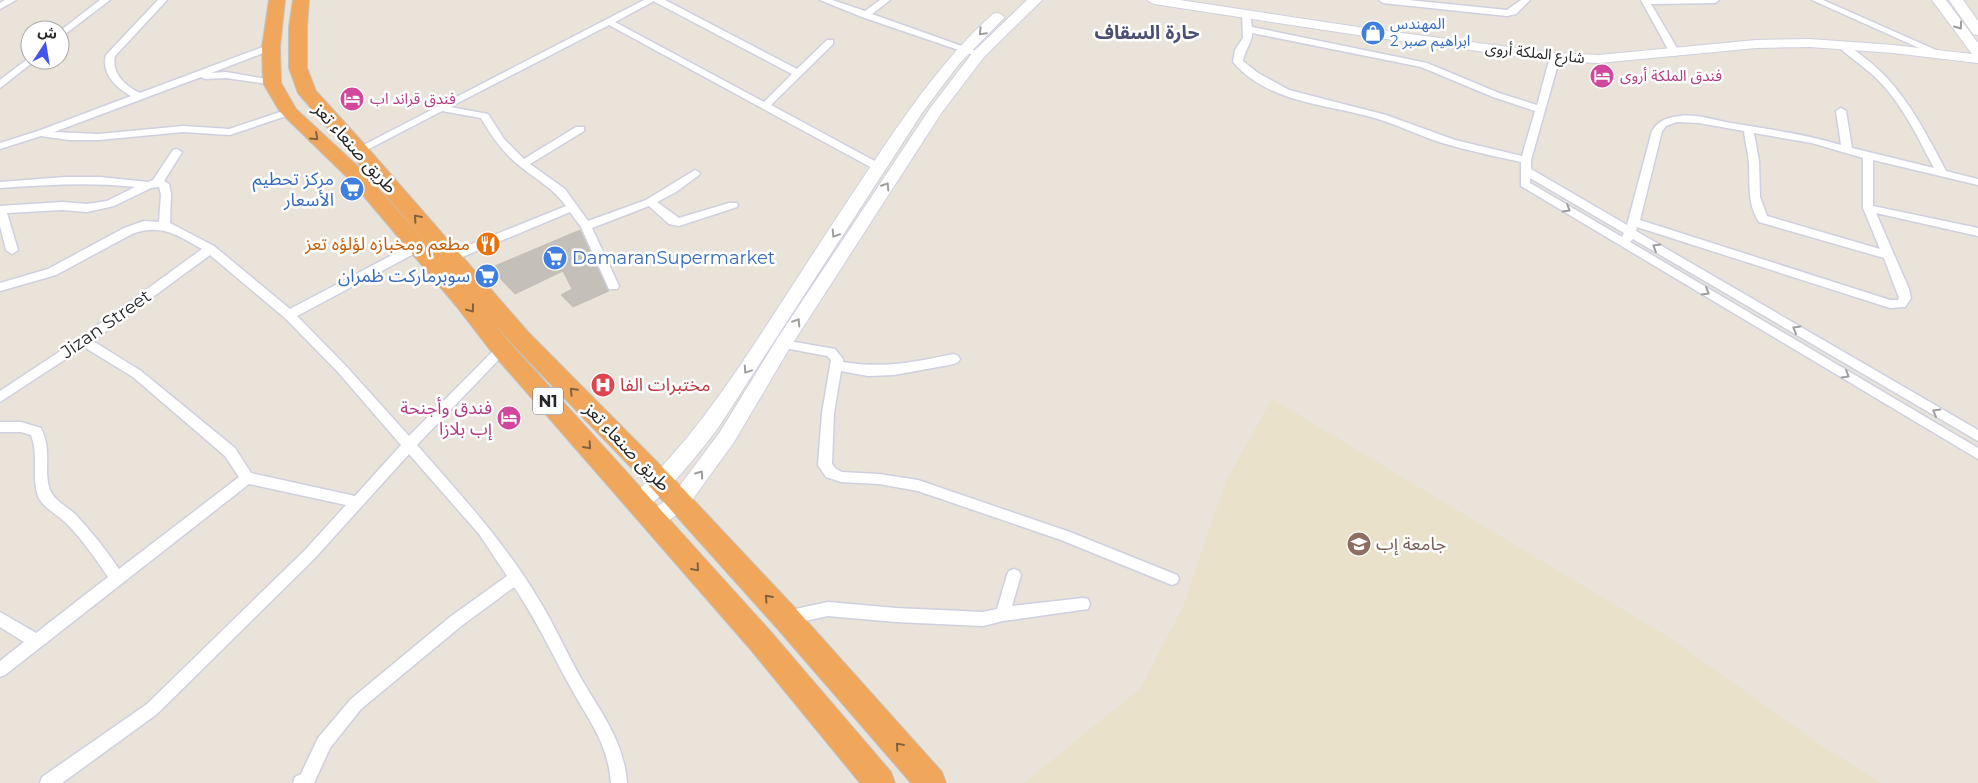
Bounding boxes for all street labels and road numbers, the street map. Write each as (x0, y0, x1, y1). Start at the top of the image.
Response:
street label: شارع الملكة أروى (1484, 38, 1586, 70)
street label: طريق صنعاء تعز (308, 97, 401, 198)
street label: Jizan Street (56, 285, 155, 364)
road number: N1 (533, 388, 563, 414)
street label: طريق صنعاء تعز (579, 397, 675, 496)

